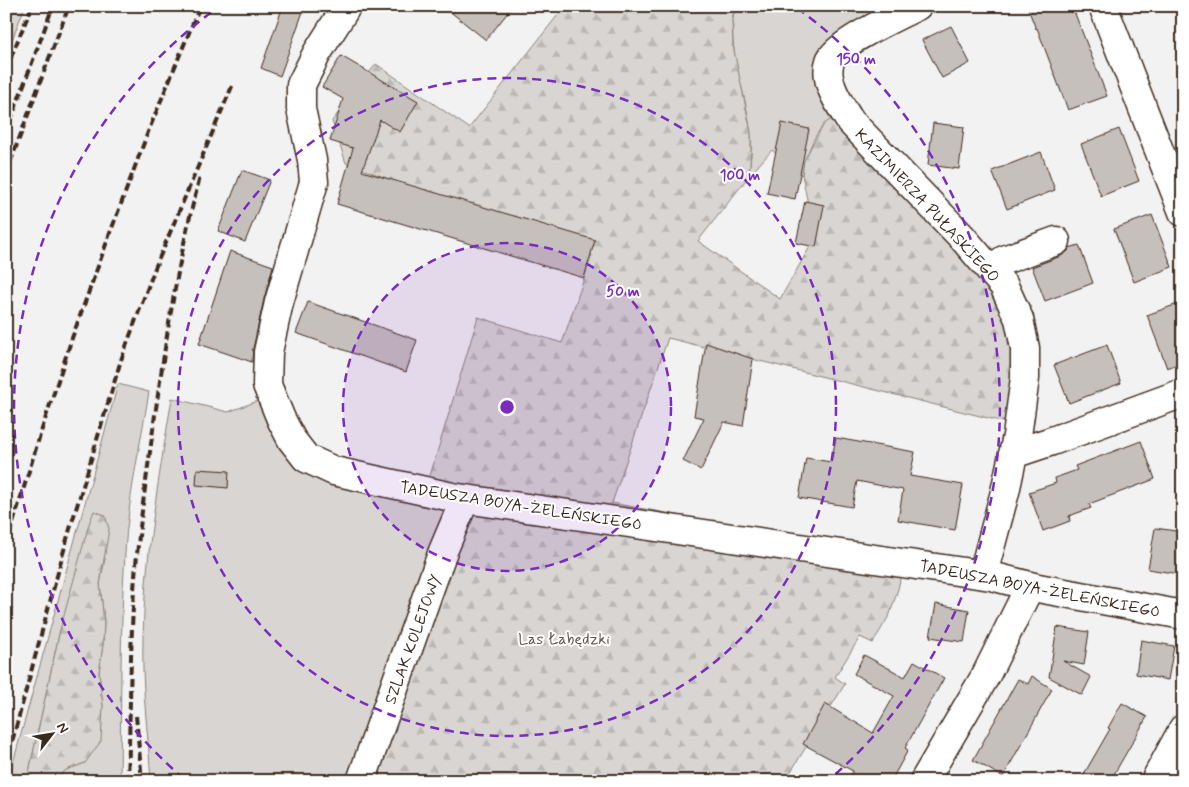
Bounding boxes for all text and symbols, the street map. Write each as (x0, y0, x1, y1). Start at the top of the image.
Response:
text: 150 m (836, 50, 876, 70)
street label: KAZIMIERZA PUŁASKIEGO (850, 125, 1004, 287)
text: 100 m (720, 166, 760, 186)
text: 50 m (606, 282, 640, 302)
centre of rings (498, 398, 516, 416)
street label: TADEUSZA BOYA-ŻELEŃSKIEGO (398, 477, 643, 536)
street label: TADEUSZA BOYA-ŻELEŃSKIEGO (918, 556, 1162, 623)
street label: SZLAK KOLEJOWY (380, 572, 447, 707)
park label: Las Łabędzki (518, 629, 610, 650)
north arrow (28, 710, 78, 760)
text: N (52, 719, 72, 736)

